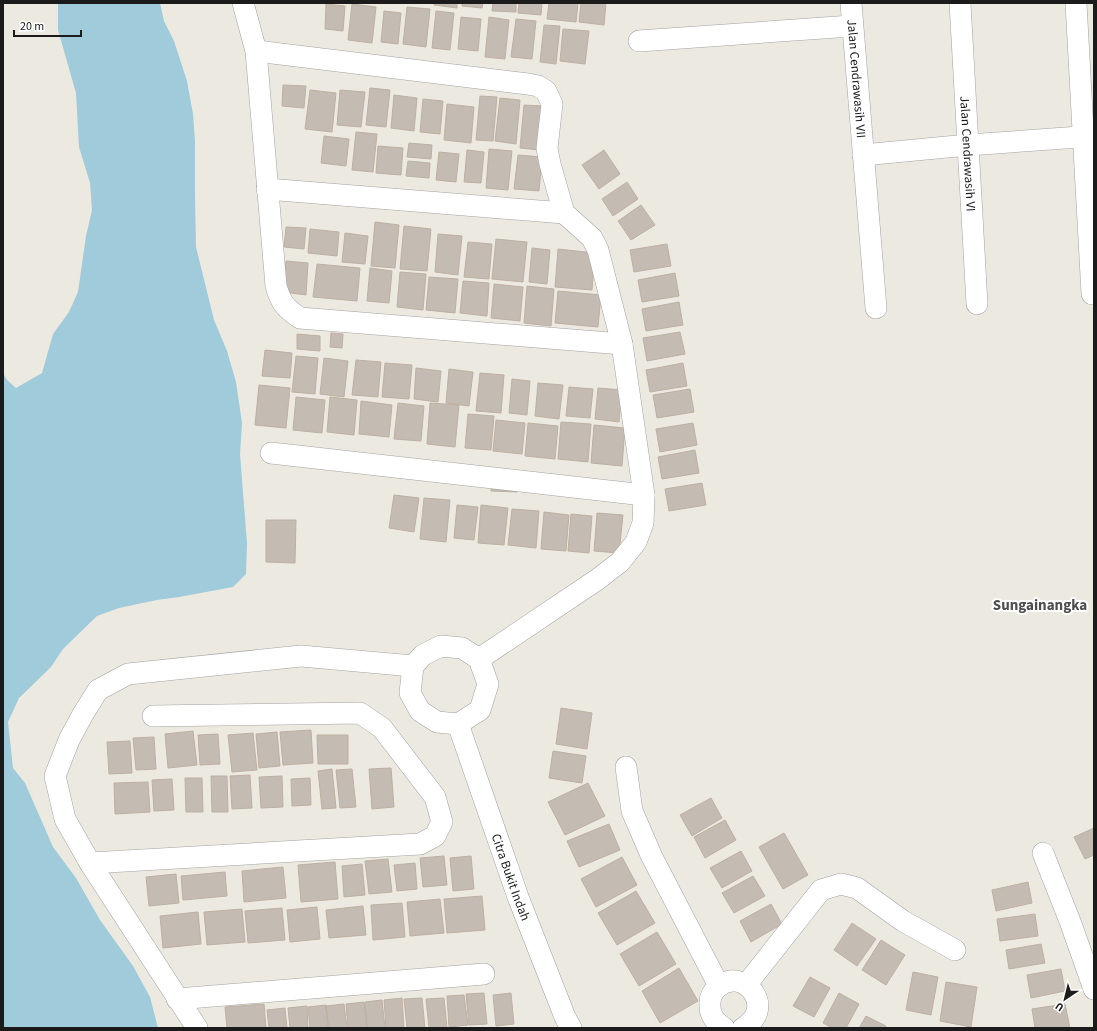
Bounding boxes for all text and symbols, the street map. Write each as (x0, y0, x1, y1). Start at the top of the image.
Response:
scale bar (14, 12, 81, 38)
text: 20 m (20, 18, 44, 35)
street label: Jalan Cendrawasih VII (842, 19, 870, 139)
street label: Jalan Cendrawasih VI (955, 96, 980, 212)
district label: Sungainangka (993, 595, 1087, 616)
street label: Citra Bukit Indah (487, 831, 534, 923)
north arrow (1045, 979, 1085, 1019)
text: U (1052, 999, 1067, 1015)

